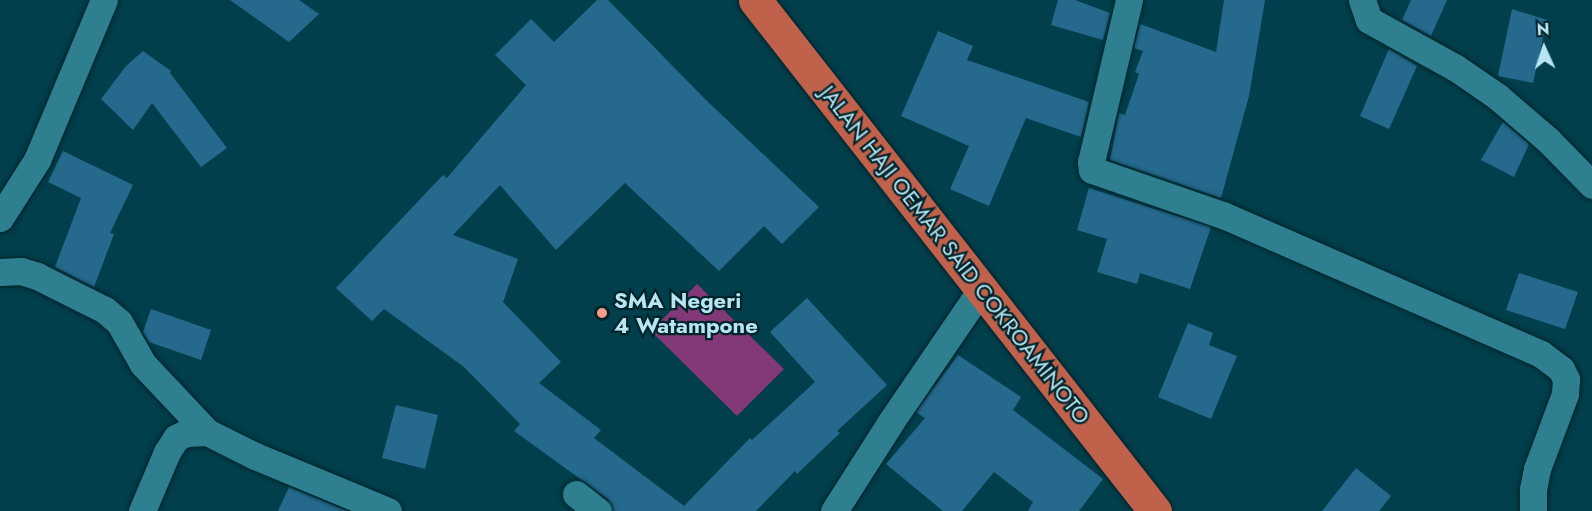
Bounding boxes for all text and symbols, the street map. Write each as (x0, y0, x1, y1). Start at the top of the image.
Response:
north arrow (1514, 18, 1574, 78)
text: N (1536, 18, 1550, 41)
street label: JALAN HAJI OEMAR SAID COKROAMINOTO (815, 81, 1095, 429)
place label: SMA Negeri 4 Watampone (614, 287, 758, 338)
marker: SMA Negeri 4 Watampone (595, 306, 609, 320)

